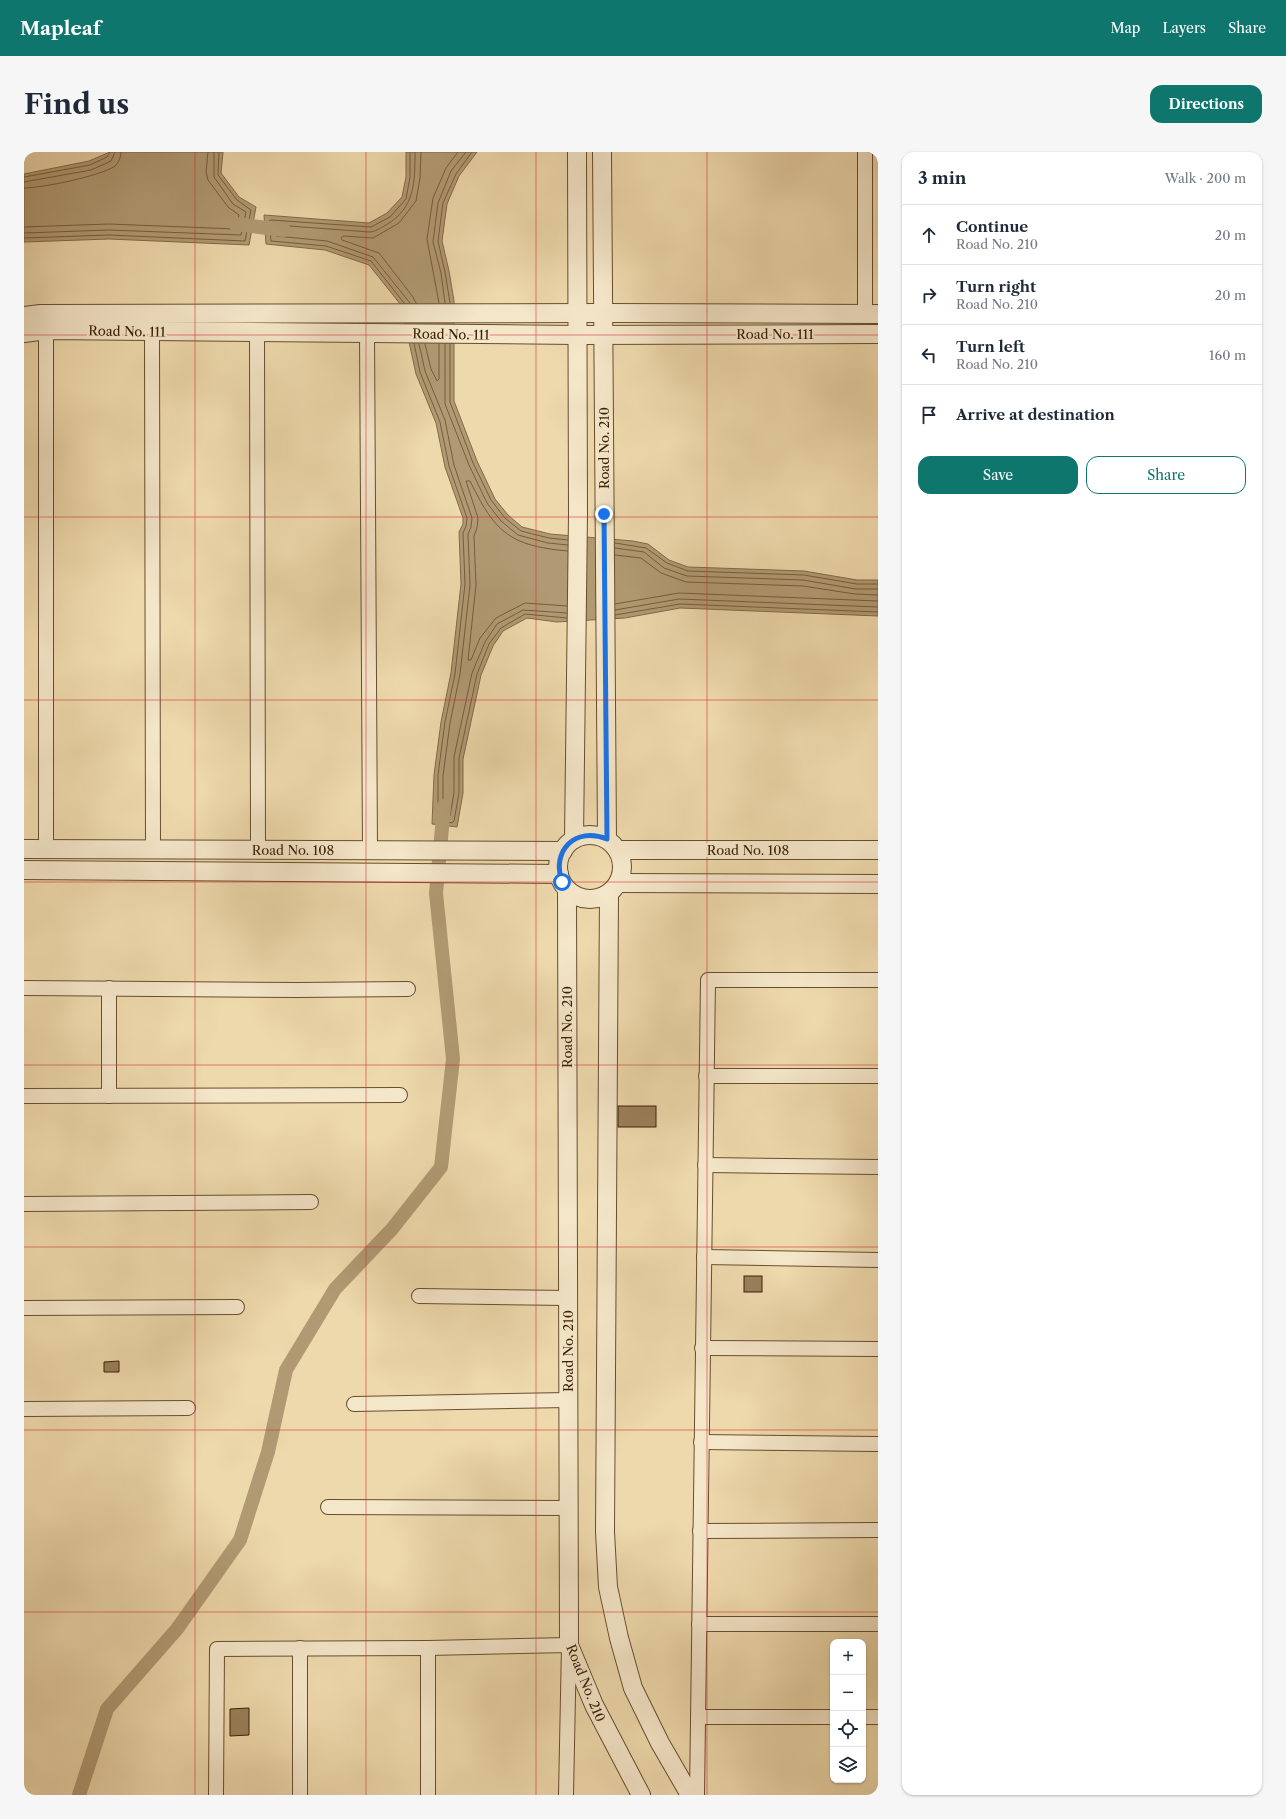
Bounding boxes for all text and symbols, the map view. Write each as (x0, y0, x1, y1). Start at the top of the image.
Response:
text: Mapleaf (20, 17, 101, 40)
text: Map (1110, 19, 1140, 37)
text: Layers (1162, 19, 1206, 37)
text: Share (1228, 19, 1266, 37)
button: Directions (1150, 85, 1262, 123)
text: Find us (24, 87, 129, 121)
text: 3 min (918, 168, 967, 188)
text: Walk · 200 m (1165, 170, 1246, 186)
text: Continue (956, 217, 1028, 236)
icon: ahead (918, 224, 940, 246)
text: 20 m (1215, 227, 1246, 243)
text: Road No. 210 (956, 236, 1038, 252)
text: Turn right (956, 277, 1036, 296)
icon: right (918, 284, 940, 306)
text: 20 m (1215, 287, 1246, 303)
text: Road No. 210 (956, 296, 1038, 312)
street label: Road No. 111 (88, 322, 166, 340)
street label: Road No. 111 (412, 325, 490, 343)
street label: Road No. 111 (736, 326, 814, 342)
text: Turn left (956, 337, 1025, 356)
icon: left (918, 344, 940, 366)
text: 160 m (1209, 347, 1246, 363)
text: Road No. 210 (956, 356, 1038, 372)
icon: arrive (918, 404, 940, 426)
text: Arrive at destination (956, 405, 1115, 424)
street label: Road No. 210 (596, 407, 612, 489)
button: Save (918, 456, 1078, 494)
button: Share (1086, 456, 1246, 494)
route end (595, 505, 613, 523)
street label: Road No. 108 (252, 842, 334, 858)
street label: Road No. 108 (707, 842, 789, 858)
route start (553, 873, 571, 891)
street label: Road No. 210 (559, 986, 575, 1068)
street label: Road No. 210 (560, 1310, 576, 1392)
map controls (830, 1639, 866, 1783)
button: + (830, 1639, 866, 1675)
street label: Road No. 210 (563, 1642, 609, 1724)
button: − (830, 1675, 866, 1711)
button: locate (830, 1711, 866, 1747)
button: layers (830, 1747, 866, 1783)

